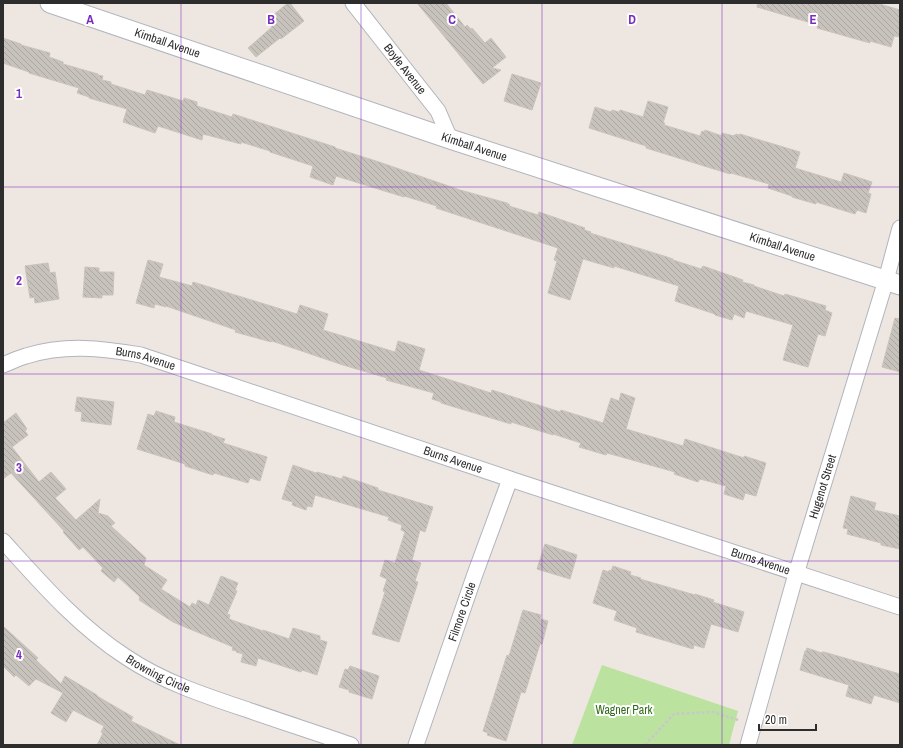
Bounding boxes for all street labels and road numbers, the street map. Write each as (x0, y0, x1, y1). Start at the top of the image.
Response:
street label: Kimball Avenue (132, 24, 202, 61)
street label: Boyle Avenue (380, 40, 430, 98)
street label: Kimball Avenue (439, 129, 509, 165)
street label: Kimball Avenue (747, 229, 817, 265)
street label: Burns Avenue (115, 343, 177, 374)
street label: Burns Avenue (421, 443, 485, 477)
street label: Hugenot Street (805, 452, 840, 521)
street label: Burns Avenue (729, 544, 792, 578)
street label: Filmore Circle (444, 580, 480, 644)
street label: Browning Circle (123, 651, 193, 697)

